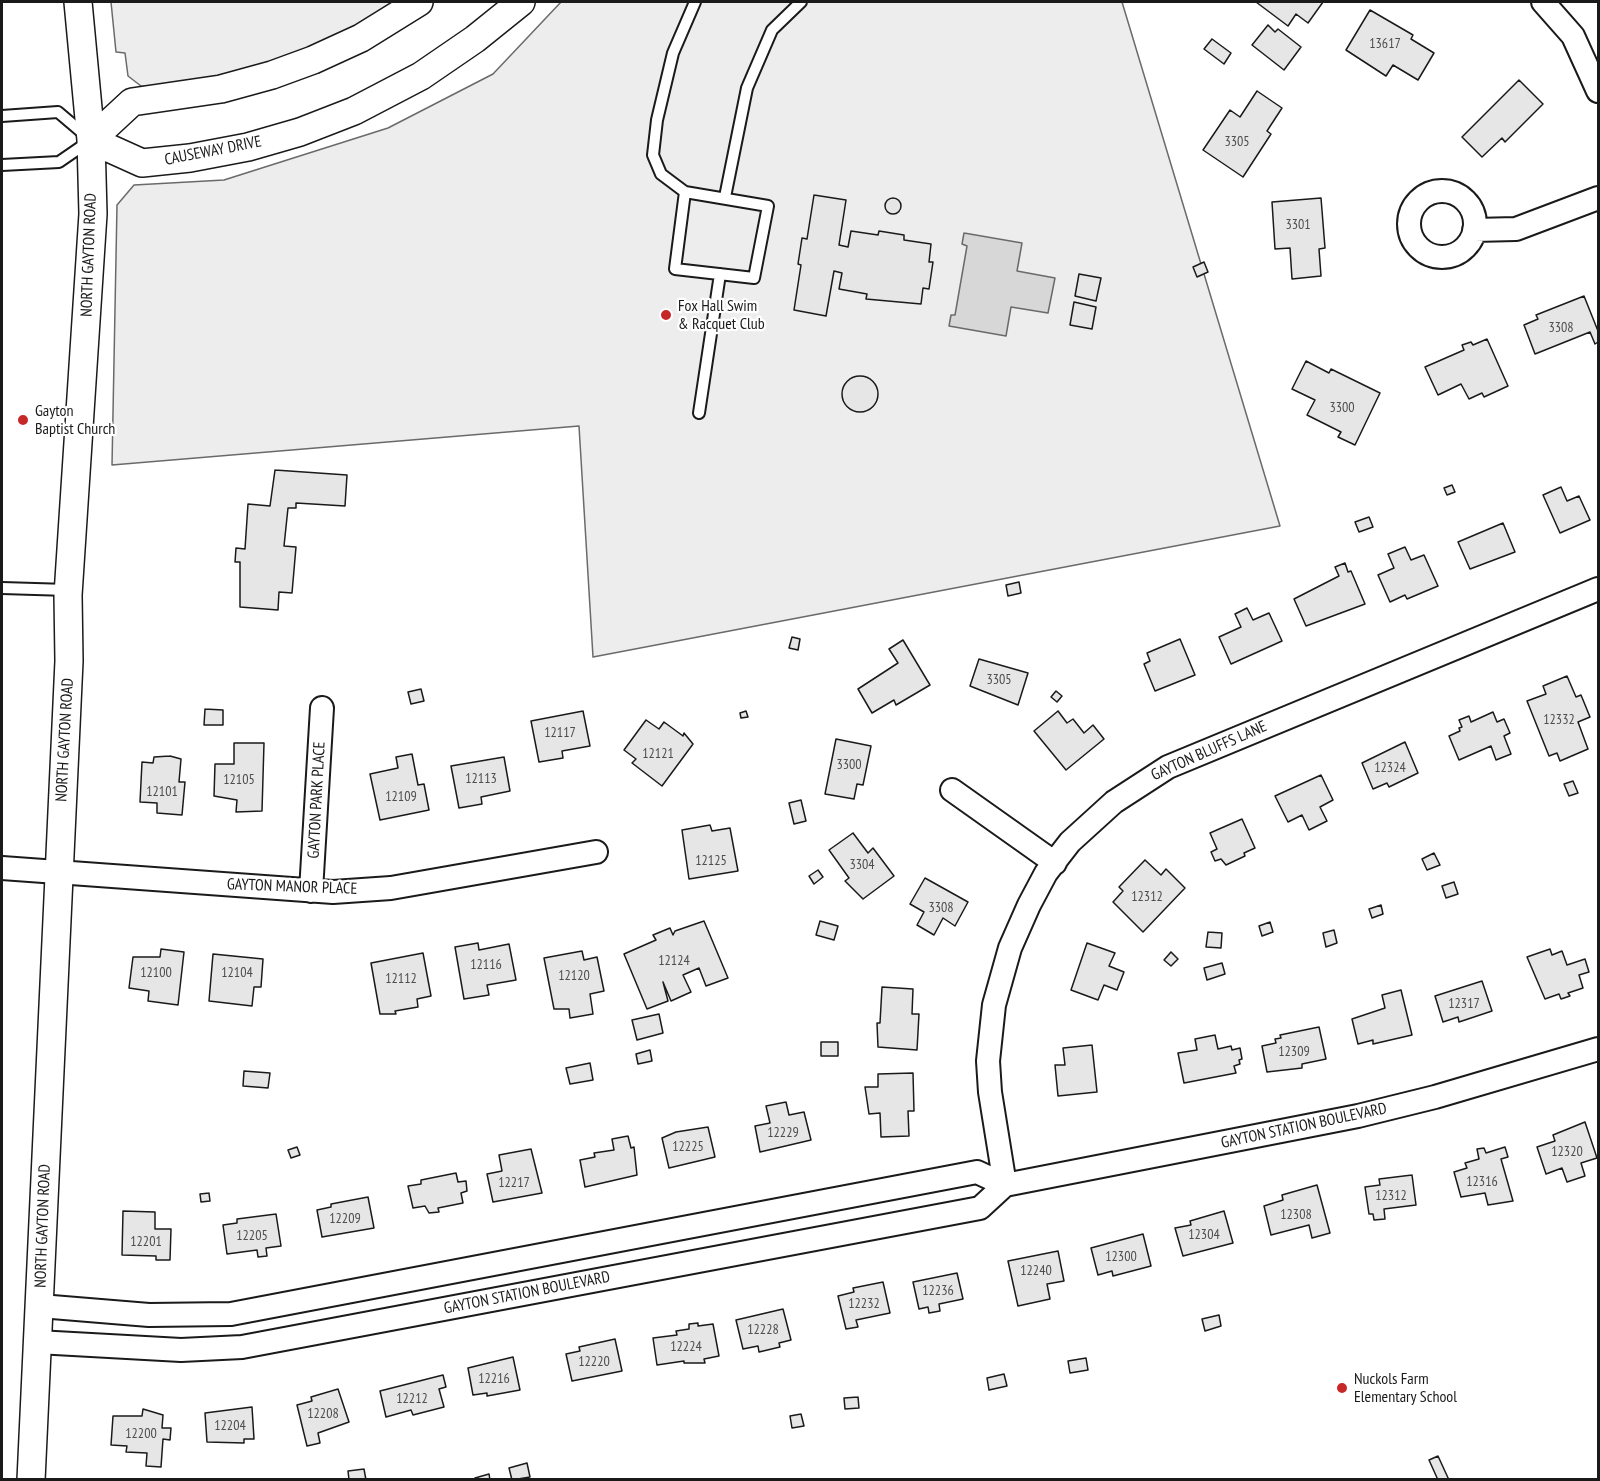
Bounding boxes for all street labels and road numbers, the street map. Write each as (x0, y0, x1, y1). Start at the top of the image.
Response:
street label: CAUSEWAY DRIVE (163, 132, 263, 170)
street label: NORTH GAYTON ROAD (77, 193, 101, 317)
street label: NORTH GAYTON ROAD (52, 678, 78, 802)
street label: GAYTON BLUFFS LANE (1148, 717, 1270, 785)
street label: GAYTON PARK PLACE (304, 741, 330, 859)
street label: GAYTON MANOR PLACE (226, 875, 358, 899)
street label: GAYTON STATION BOULEVARD (1219, 1099, 1389, 1153)
street label: NORTH GAYTON ROAD (31, 1164, 55, 1288)
street label: GAYTON STATION BOULEVARD (442, 1267, 612, 1319)

